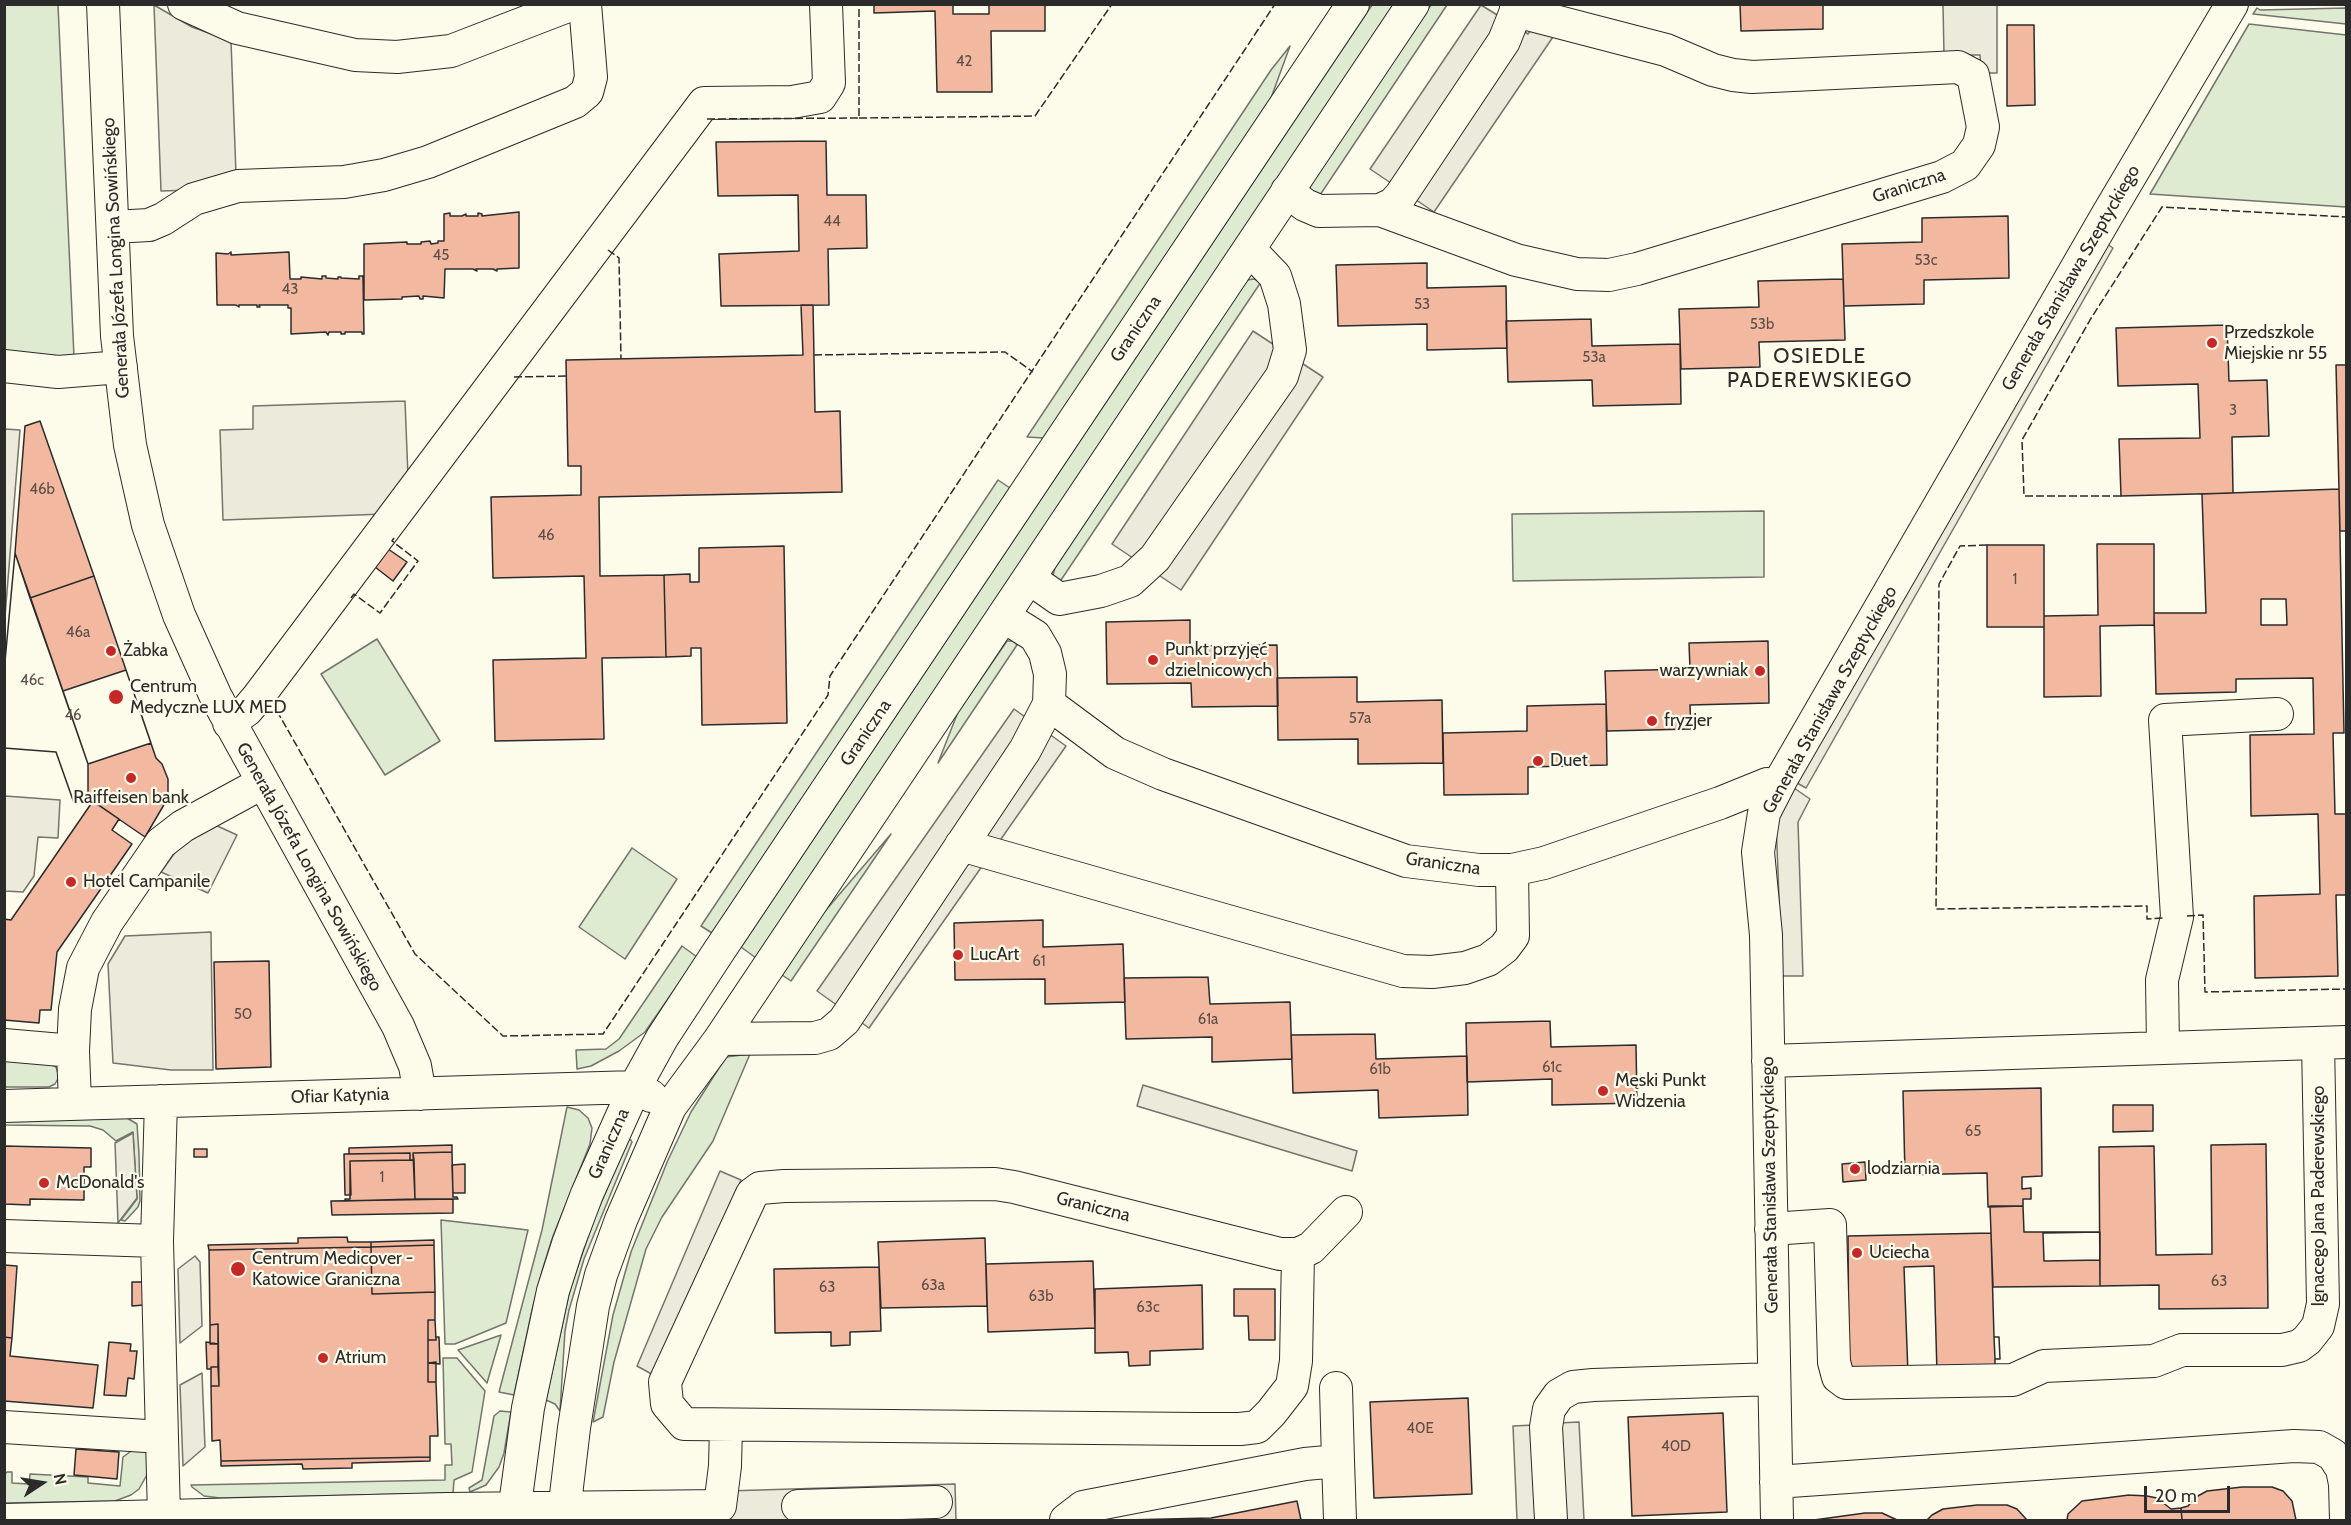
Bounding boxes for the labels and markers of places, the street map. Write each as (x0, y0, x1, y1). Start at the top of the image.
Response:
place label: Przedszkole Miejskie nr 55 (2224, 322, 2327, 364)
marker: Przedszkole Miejskie nr 55 (2205, 336, 2219, 350)
place label: Punkt przyjęć dzielnicowych (1165, 639, 1272, 682)
place label: Żabka (123, 640, 168, 662)
marker: Żabka (104, 644, 118, 658)
marker: Punkt przyjęć dzielnicowych (1146, 653, 1160, 667)
place label: warzywniak (1659, 660, 1748, 682)
marker: warzywniak (1753, 664, 1767, 678)
place label: Centrum Medyczne LUX MED (130, 676, 287, 718)
marker: Centrum Medyczne LUX MED (107, 688, 125, 706)
place label: fryzjer (1664, 710, 1712, 732)
marker: fryzjer (1645, 714, 1659, 728)
place label: Duet (1550, 750, 1588, 772)
marker: Duet (1531, 754, 1545, 768)
marker: Raiffeisen bank (124, 771, 138, 785)
place label: Raiffeisen bank (73, 787, 189, 809)
place label: Hotel Campanile (83, 871, 210, 893)
marker: Hotel Campanile (64, 875, 78, 889)
place label: LucArt (970, 944, 1019, 966)
marker: LucArt (951, 948, 965, 962)
place label: Męski Punkt Widzenia (1615, 1070, 1706, 1112)
marker: Męski Punkt Widzenia (1596, 1084, 1610, 1098)
place label: lodziarnia (1867, 1158, 1940, 1180)
marker: lodziarnia (1848, 1162, 1862, 1176)
place label: McDonald's (56, 1172, 144, 1194)
marker: McDonald's (37, 1176, 51, 1190)
place label: Uciecha (1869, 1242, 1930, 1264)
marker: Uciecha (1850, 1246, 1864, 1260)
place label: Centrum Medicover - Katowice Graniczna (252, 1248, 413, 1290)
marker: Centrum Medicover - Katowice Graniczna (229, 1260, 247, 1278)
place label: Atrium (335, 1347, 386, 1369)
marker: Atrium (316, 1351, 330, 1365)

